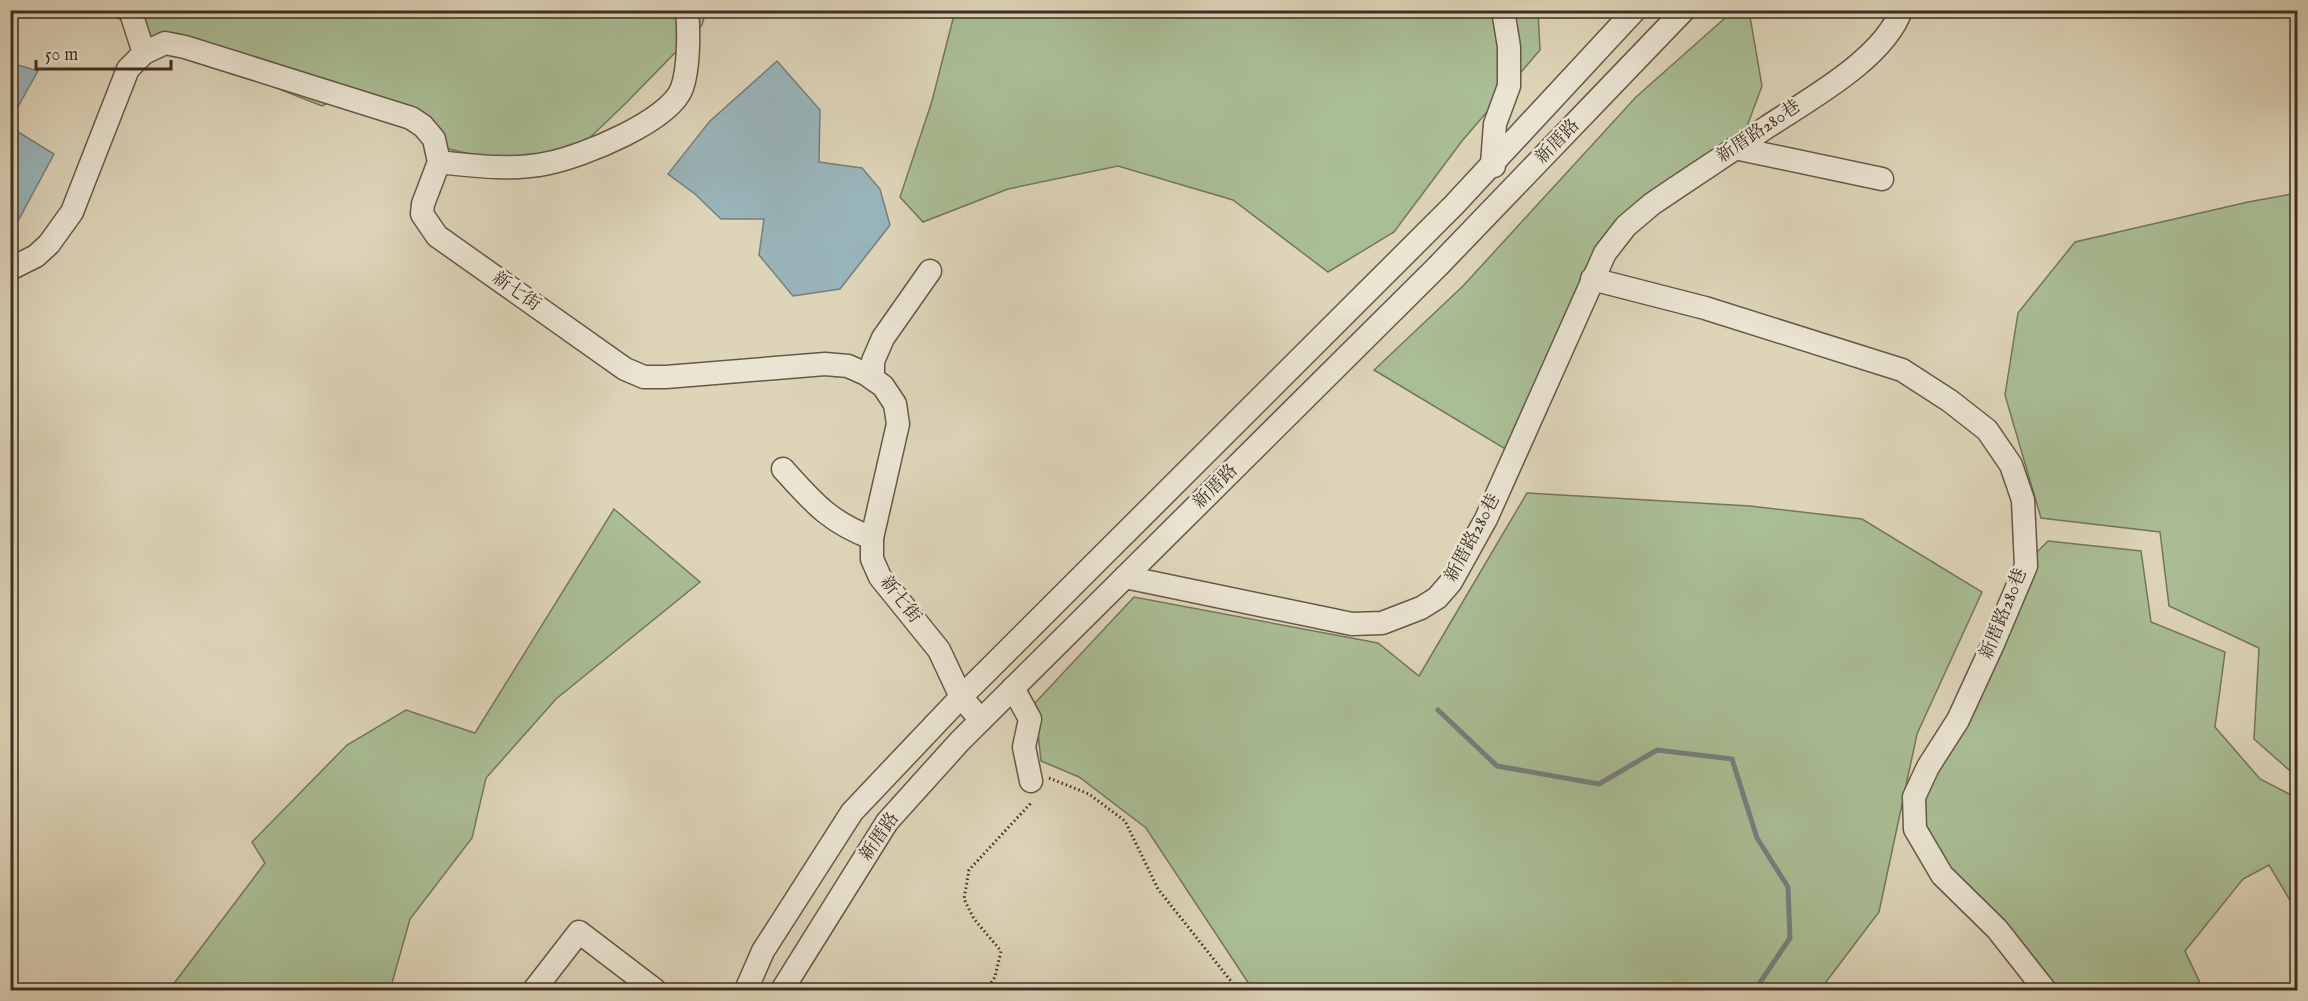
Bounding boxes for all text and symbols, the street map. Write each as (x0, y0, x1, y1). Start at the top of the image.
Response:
scale bar (36, 33, 171, 71)
text: 50 m (45, 44, 78, 67)
street label: 新厝路280巷 (1713, 96, 1805, 168)
street label: 新厝路 (1531, 115, 1585, 169)
street label: 新七街 (487, 267, 545, 317)
street label: 新厝路 (1189, 460, 1243, 514)
street label: 新厝路280巷 (1440, 490, 1506, 586)
street label: 新厝路280巷 (1975, 565, 2033, 663)
street label: 新七街 (874, 572, 926, 628)
street label: 新厝路 (855, 808, 905, 866)

